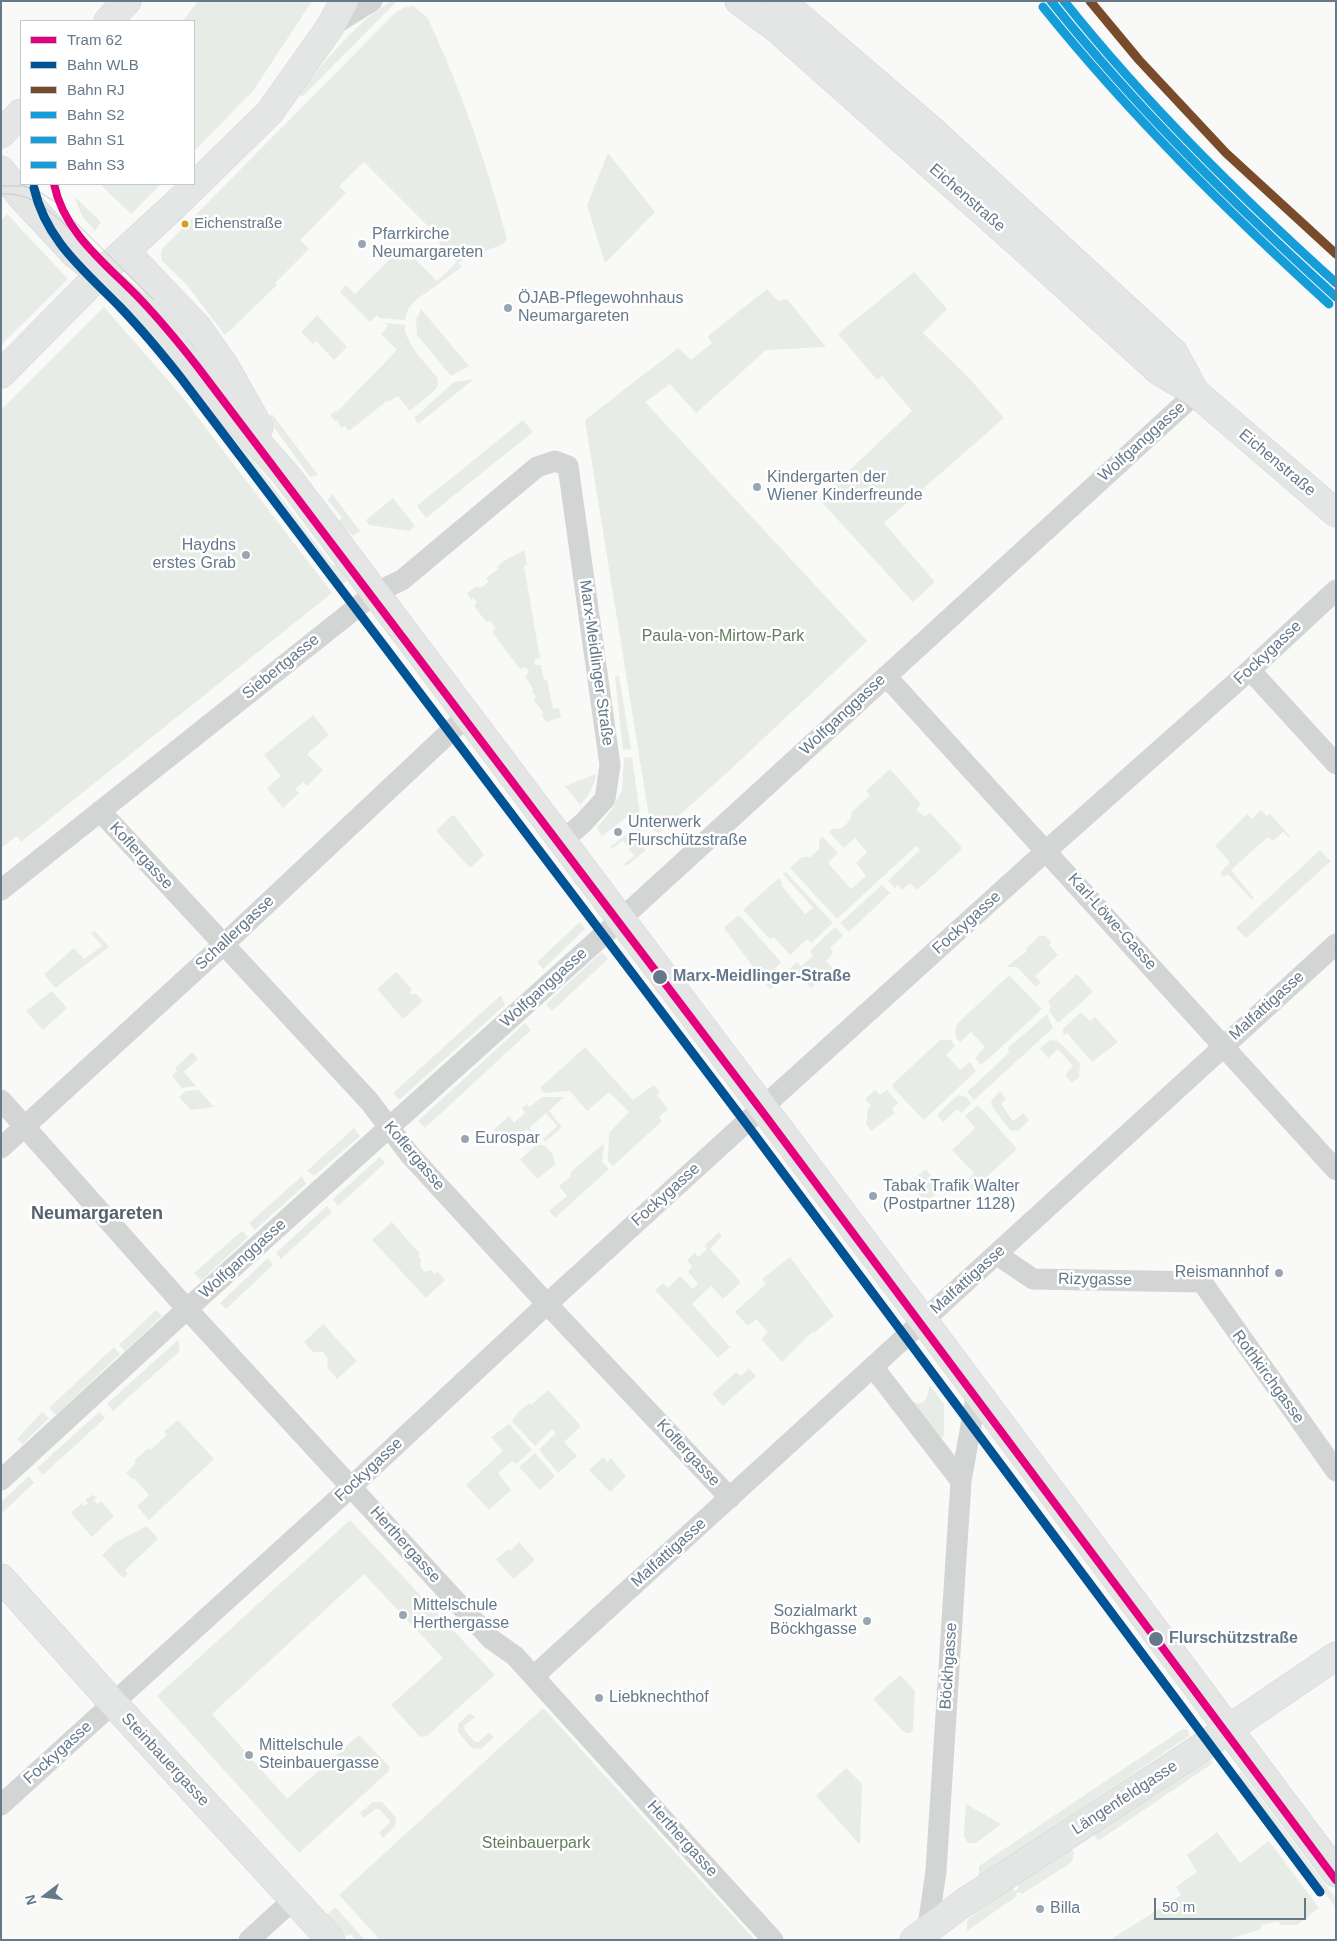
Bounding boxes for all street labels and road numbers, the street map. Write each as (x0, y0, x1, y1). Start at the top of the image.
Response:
street label: Eichenstraße (925, 160, 1009, 236)
street label: Wolfganggasse (1095, 398, 1189, 486)
street label: Eichenstraße (1235, 425, 1319, 501)
street label: Marx-Meidlinger Straße (575, 579, 617, 747)
street label: Fockygasse (1230, 617, 1306, 689)
street label: Siebertgasse (239, 630, 323, 704)
street label: Wolfganggasse (796, 670, 890, 760)
street label: Koflergasse (105, 819, 177, 893)
street label: Karl-Löwe-Gasse (1064, 870, 1160, 974)
street label: Fockygasse (929, 887, 1005, 959)
street label: Schallergasse (192, 892, 278, 974)
street label: Wolfganggasse (497, 944, 591, 1032)
street label: Malfattigasse (1226, 967, 1308, 1045)
street label: Koflergasse (379, 1117, 449, 1195)
street label: Fockygasse (628, 1159, 704, 1231)
street label: Wolfganggasse (196, 1215, 290, 1303)
street label: Malfattigasse (927, 1241, 1009, 1319)
street label: Rizygasse (1058, 1270, 1132, 1290)
street label: Rothkirchgasse (1228, 1327, 1308, 1427)
street label: Koflergasse (652, 1416, 724, 1490)
street label: Fockygasse (331, 1434, 407, 1506)
street label: Herthergasse (366, 1503, 444, 1587)
street label: Malfattigasse (628, 1514, 710, 1592)
street label: Böckhgasse (936, 1622, 962, 1710)
street label: Steinbauergasse (117, 1710, 213, 1810)
street label: Fockygasse (20, 1717, 96, 1789)
street label: Längenfeldgasse (1069, 1757, 1181, 1839)
street label: Herthergasse (643, 1797, 721, 1881)

